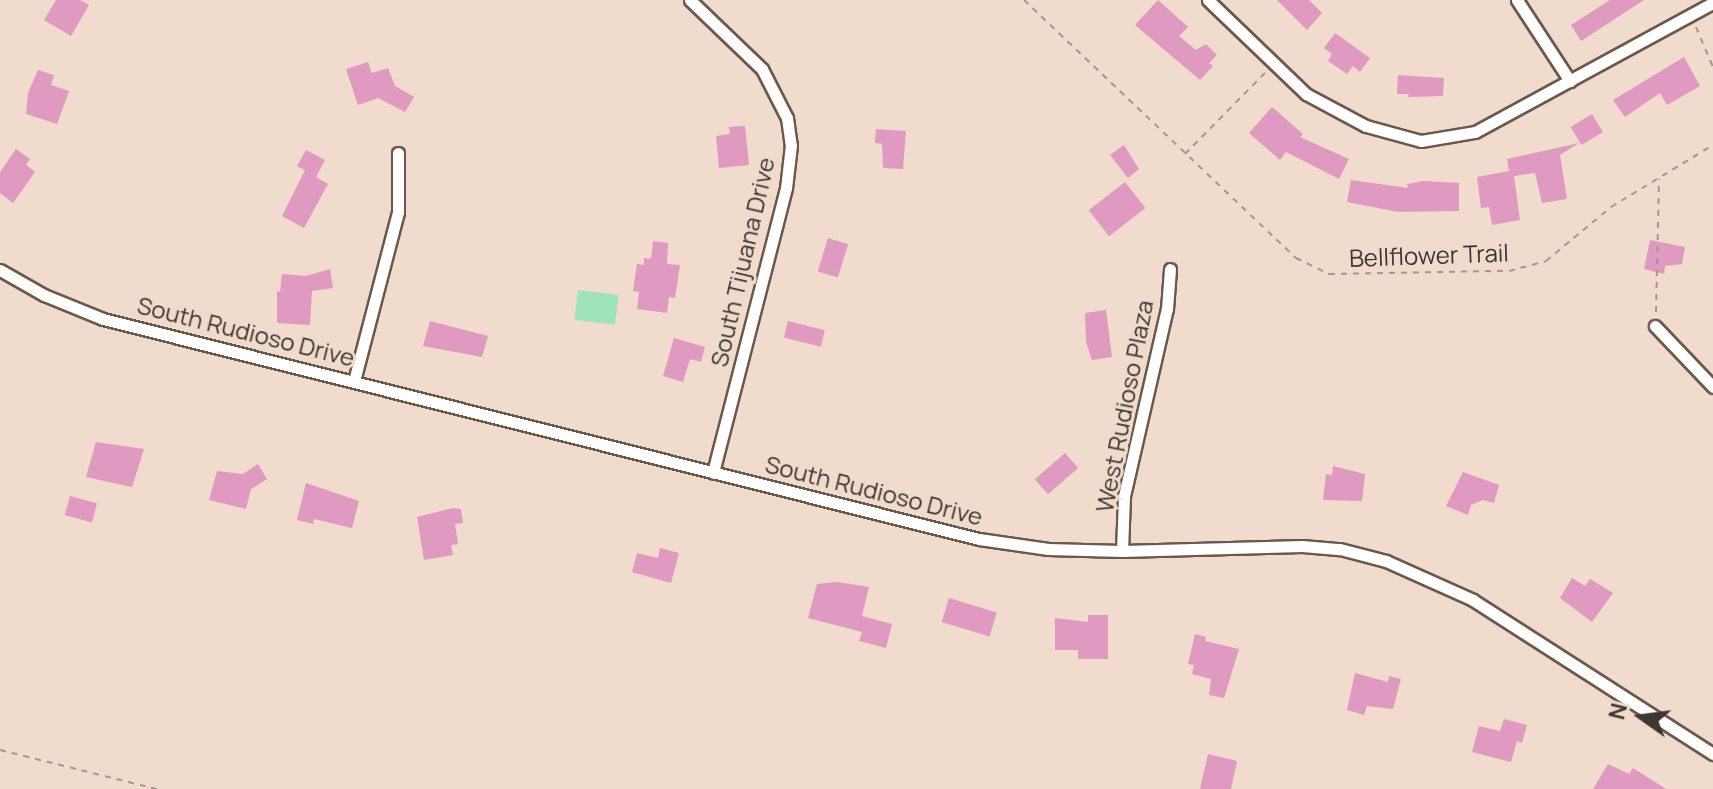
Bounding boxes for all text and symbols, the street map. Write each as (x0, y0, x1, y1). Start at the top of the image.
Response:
street label: South Tijuana Drive (704, 155, 780, 369)
street label: Bellflower Trail (1349, 238, 1509, 272)
street label: South Rudioso Drive (134, 290, 358, 372)
street label: West Rudioso Plaza (1089, 297, 1159, 515)
street label: South Rudioso Drive (762, 449, 986, 531)
north arrow (1601, 677, 1681, 757)
text: N (1601, 700, 1634, 722)

